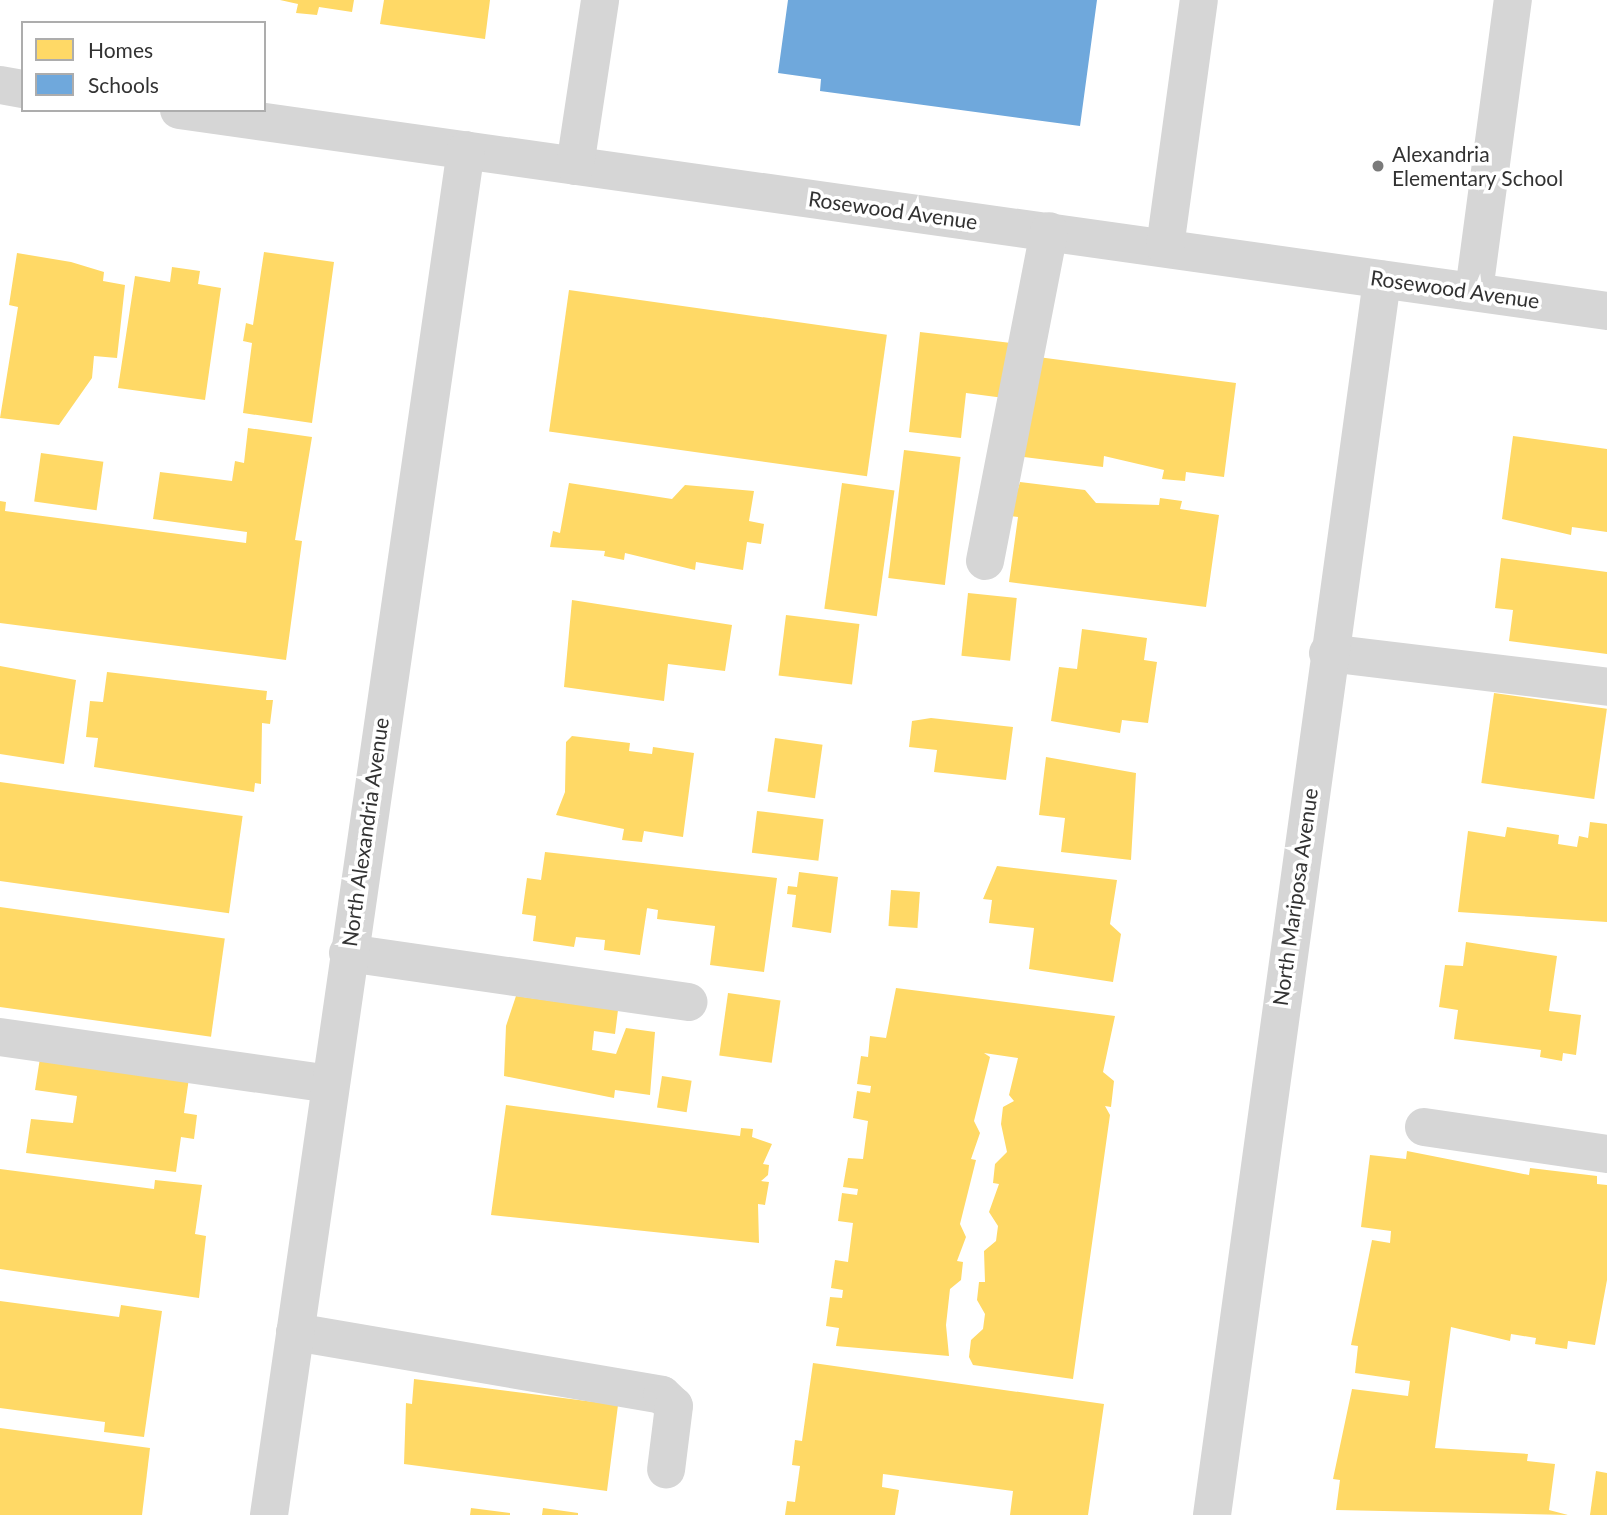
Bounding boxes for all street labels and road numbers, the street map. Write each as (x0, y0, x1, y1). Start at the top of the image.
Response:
street label: Rosewood Avenue (806, 186, 980, 234)
street label: Rosewood Avenue (1368, 265, 1542, 313)
street label: North Alexandria Avenue (336, 715, 394, 949)
street label: North Mariposa Avenue (1267, 786, 1323, 1008)

